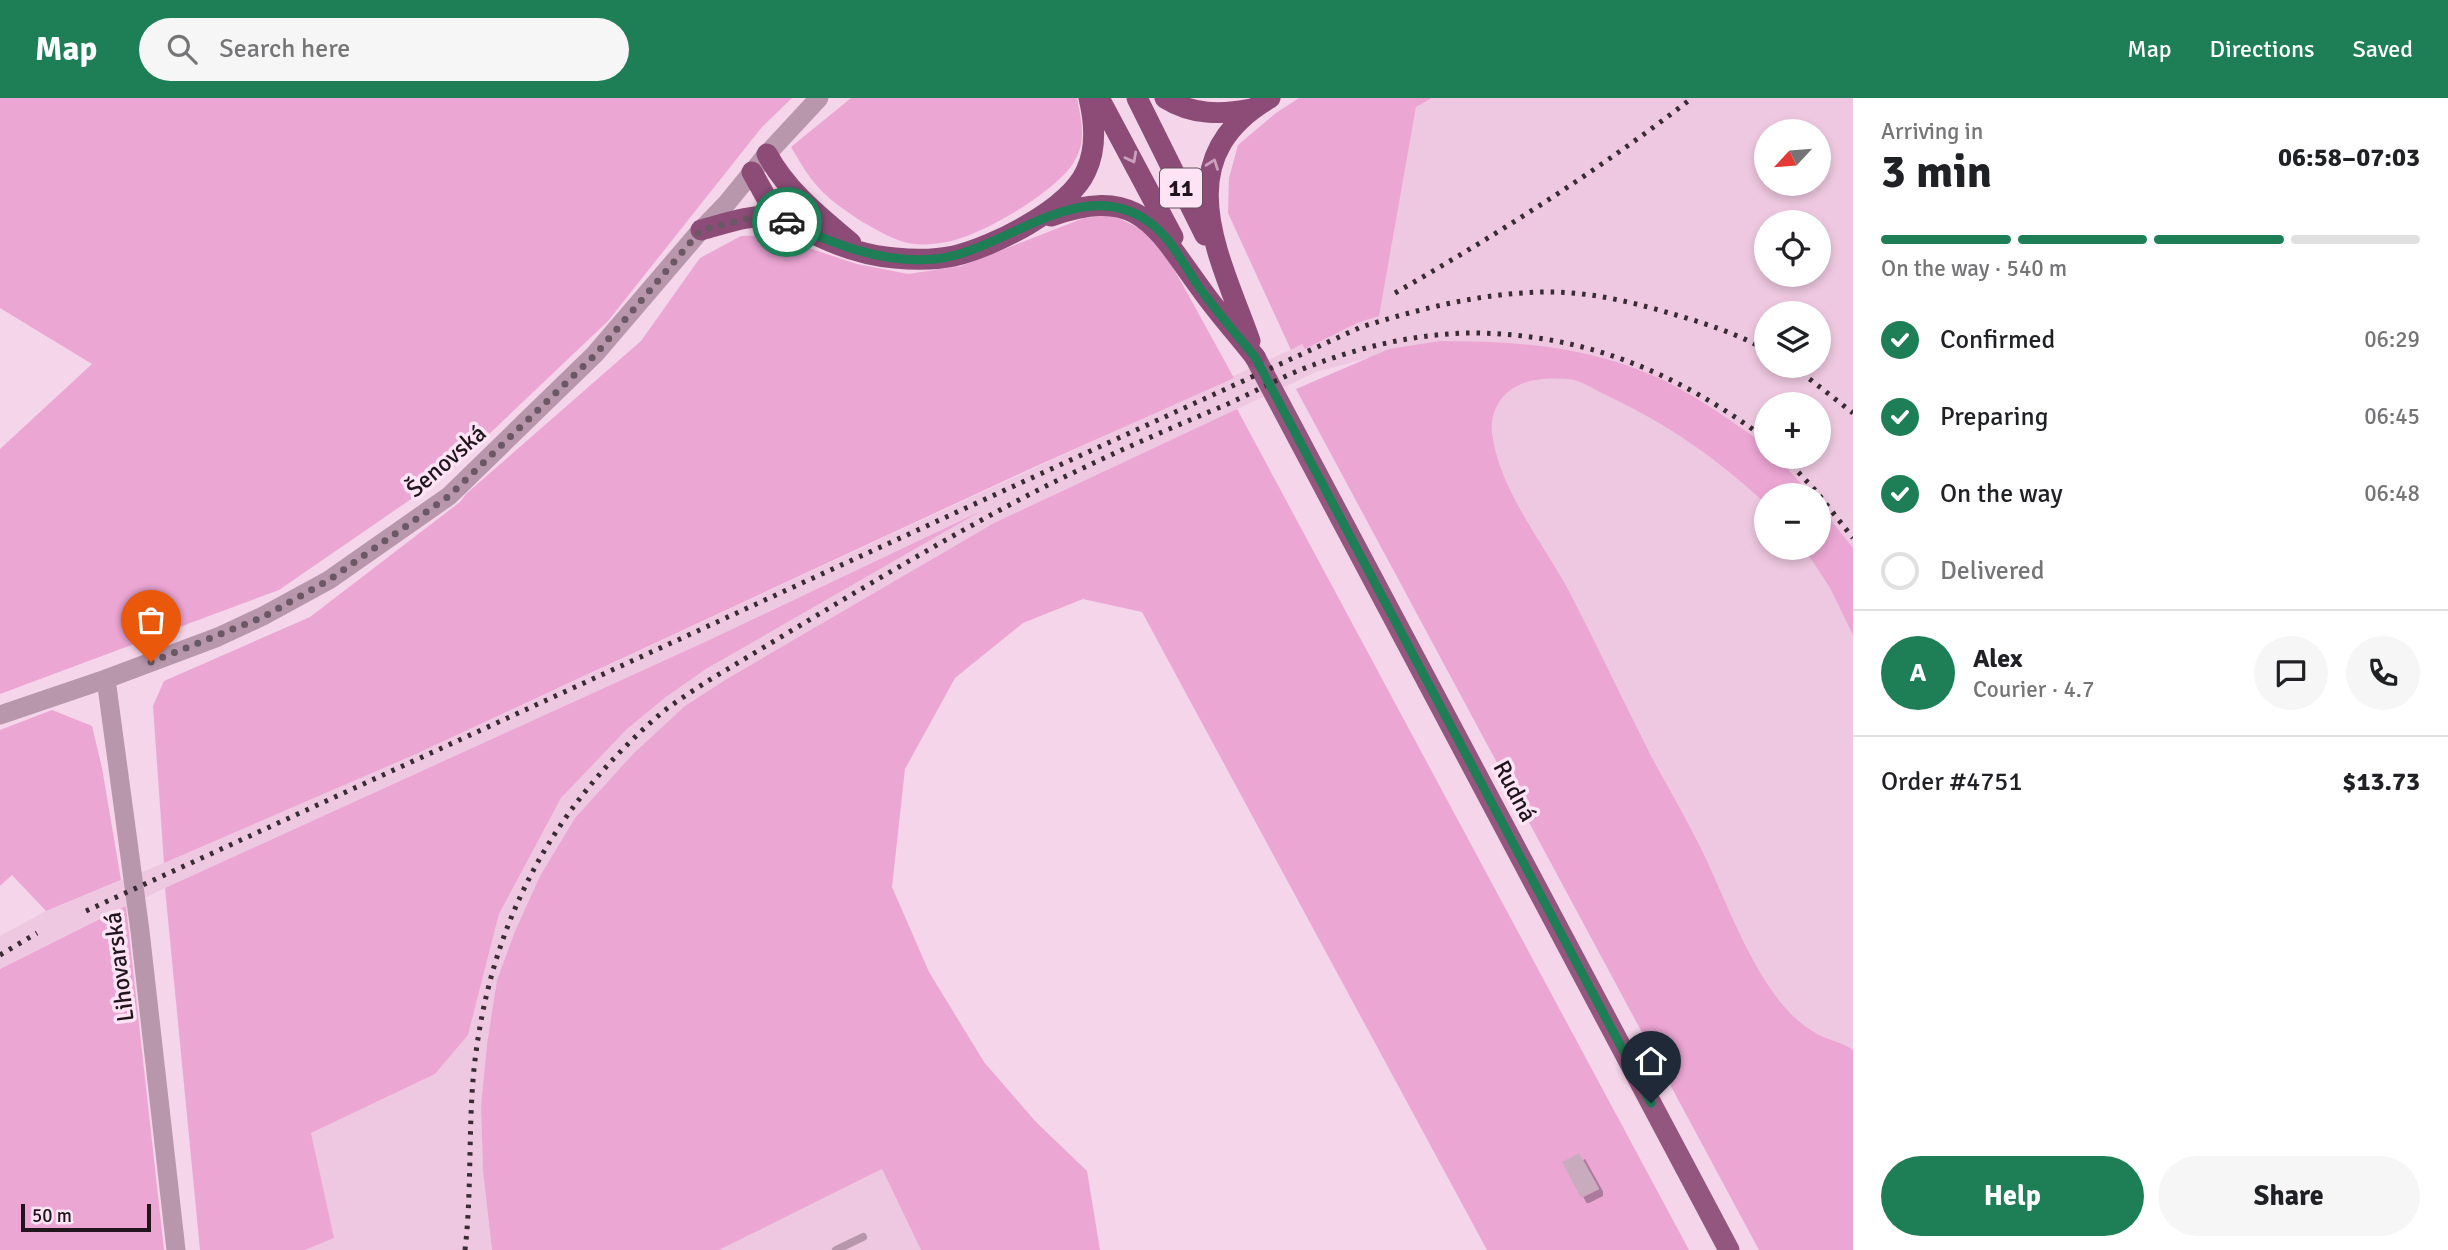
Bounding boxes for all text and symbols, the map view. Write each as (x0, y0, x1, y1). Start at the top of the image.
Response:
search box (139, 18, 629, 81)
text: Map (35, 29, 97, 70)
icon: search (163, 30, 201, 68)
text: Search here (219, 33, 350, 65)
text: Map (2127, 34, 2172, 64)
text: Directions (2210, 34, 2315, 64)
text: Saved (2353, 34, 2413, 64)
text: Arriving in (1881, 117, 1983, 146)
north arrow (1754, 119, 1830, 196)
map controls (1754, 119, 1831, 560)
text: 06:58–07:03 (2278, 142, 2420, 174)
text: 3 min (1881, 144, 1992, 200)
one-way arrow (1123, 151, 1137, 163)
one-way arrow (1205, 158, 1219, 170)
road number: 11 (1160, 169, 1202, 208)
courier (752, 187, 822, 257)
icon: car (768, 203, 806, 241)
button: locate (1754, 210, 1831, 287)
text: On the way · 540 m (1881, 254, 2067, 283)
button: layers (1754, 301, 1831, 378)
icon: check (1881, 321, 1919, 359)
text: Confirmed (1940, 324, 2055, 356)
text: 06:29 (2364, 325, 2420, 354)
button: + (1754, 392, 1831, 469)
icon: check (1881, 398, 1919, 436)
text: Preparing (1940, 401, 2048, 433)
text: 06:45 (2364, 402, 2420, 431)
street label: Šenovská (400, 418, 492, 504)
icon: check (1881, 475, 1919, 513)
text: On the way (1940, 478, 2063, 510)
text: 06:48 (2364, 479, 2420, 508)
button: − (1754, 483, 1831, 560)
text: Delivered (1940, 555, 2045, 587)
pin (121, 590, 181, 662)
icon: bag (132, 601, 170, 639)
button: chat (2254, 636, 2328, 710)
button: phone (2346, 636, 2420, 710)
text: Alex (1973, 643, 2023, 675)
text: A (1910, 657, 1926, 689)
text: Courier · 4.7 (1973, 675, 2094, 704)
street label: Rudná (1486, 755, 1544, 827)
text: Order #4751 (1881, 766, 2022, 798)
text: $13.73 (2342, 766, 2420, 798)
street label: Lihovarská (97, 910, 141, 1024)
pin (1621, 1031, 1681, 1103)
icon: home (1632, 1042, 1670, 1080)
button: Help (1881, 1156, 2144, 1236)
button: Share (2158, 1156, 2420, 1236)
scale bar (21, 1201, 150, 1233)
text: 50 m (32, 1204, 72, 1228)

